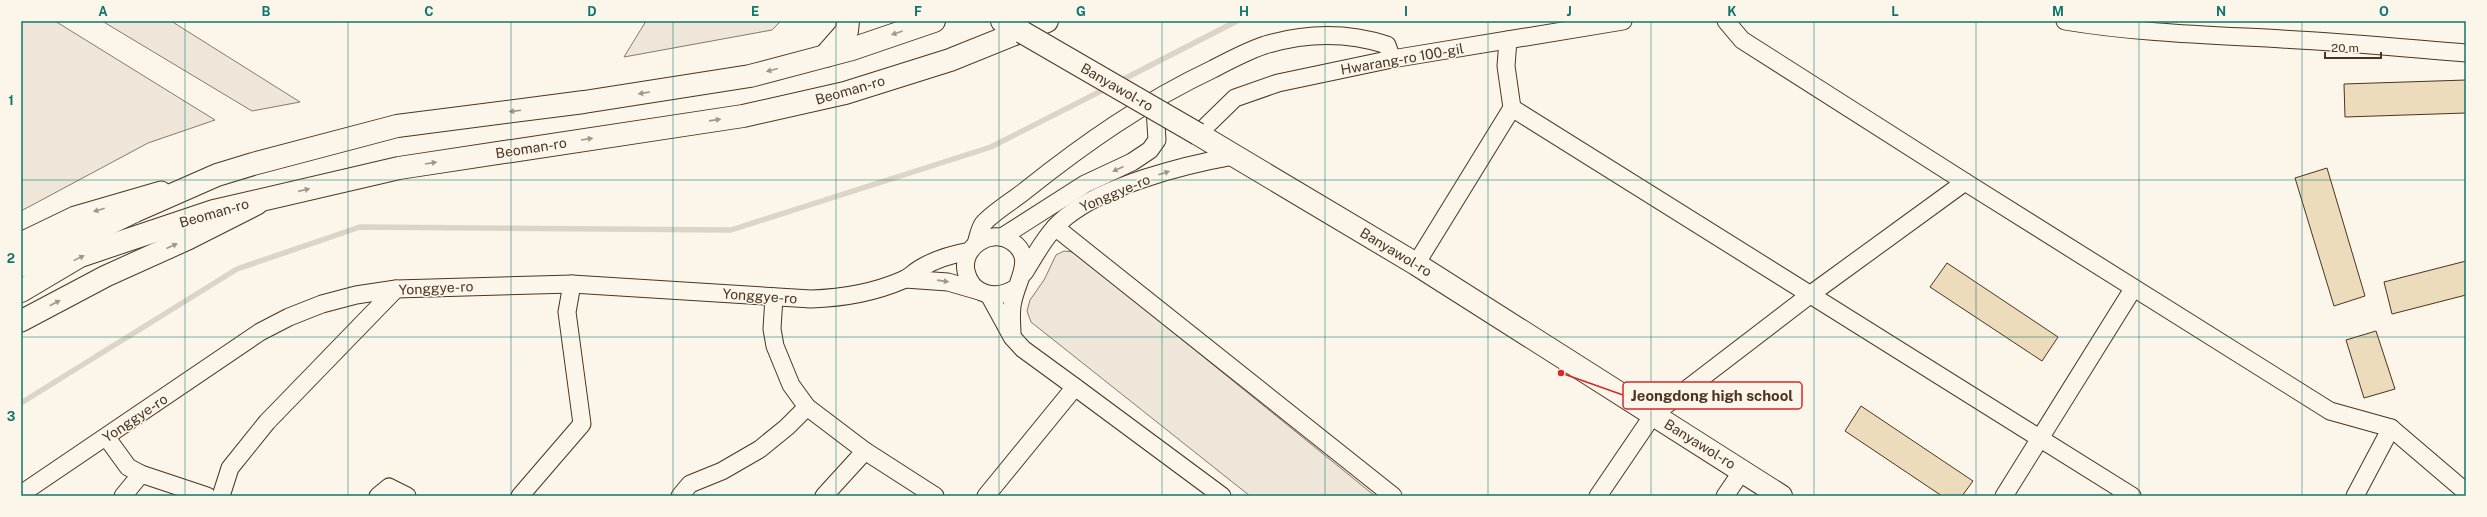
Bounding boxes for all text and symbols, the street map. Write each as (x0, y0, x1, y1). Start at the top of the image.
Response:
text: A (98, 4, 108, 19)
text: B (262, 4, 271, 19)
text: C (424, 4, 434, 19)
text: D (587, 4, 597, 19)
text: E (751, 4, 759, 19)
text: F (914, 4, 922, 19)
text: G (1076, 4, 1086, 19)
text: H (1239, 4, 1249, 19)
text: I (1404, 4, 1408, 19)
text: J (1566, 4, 1572, 19)
text: K (1727, 4, 1737, 19)
text: L (1891, 4, 1899, 19)
text: M (2052, 4, 2064, 19)
text: N (2216, 4, 2226, 19)
text: O (2379, 4, 2389, 19)
one-way arrow (890, 31, 902, 37)
scale bar (2325, 34, 2381, 60)
street label: Hwarang-ro 100-gil (1339, 40, 1465, 78)
text: 20 m (2331, 41, 2359, 55)
street label: Banyawol-ro (1078, 60, 1156, 114)
one-way arrow (766, 68, 778, 74)
street label: Beoman-ro (813, 72, 887, 108)
one-way arrow (638, 90, 650, 96)
text: 1 (8, 93, 14, 108)
one-way arrow (509, 108, 521, 114)
one-way arrow (709, 117, 721, 123)
street label: Beoman-ro (494, 134, 568, 162)
one-way arrow (581, 136, 593, 142)
one-way arrow (425, 160, 437, 166)
one-way arrow (1112, 166, 1123, 172)
one-way arrow (1159, 170, 1171, 176)
street label: Yonggye-ro (1077, 171, 1153, 215)
one-way arrow (297, 187, 310, 193)
street label: Beoman-ro (177, 195, 251, 231)
one-way arrow (92, 207, 104, 213)
street label: Banyawol-ro (1357, 224, 1435, 280)
one-way arrow (167, 243, 178, 249)
text: 2 (7, 251, 15, 266)
one-way arrow (73, 255, 85, 261)
street label: Yonggye-ro (398, 278, 474, 298)
one-way arrow (937, 278, 949, 284)
street label: Yonggye-ro (722, 285, 798, 307)
one-way arrow (50, 299, 61, 306)
callout: Jeongdong high school (1623, 382, 1802, 409)
text: Jeongdong high school (1631, 387, 1793, 404)
street label: Yonggye-ro (99, 390, 171, 446)
text: 3 (7, 409, 16, 424)
street label: Banyawol-ro (1661, 416, 1739, 472)

